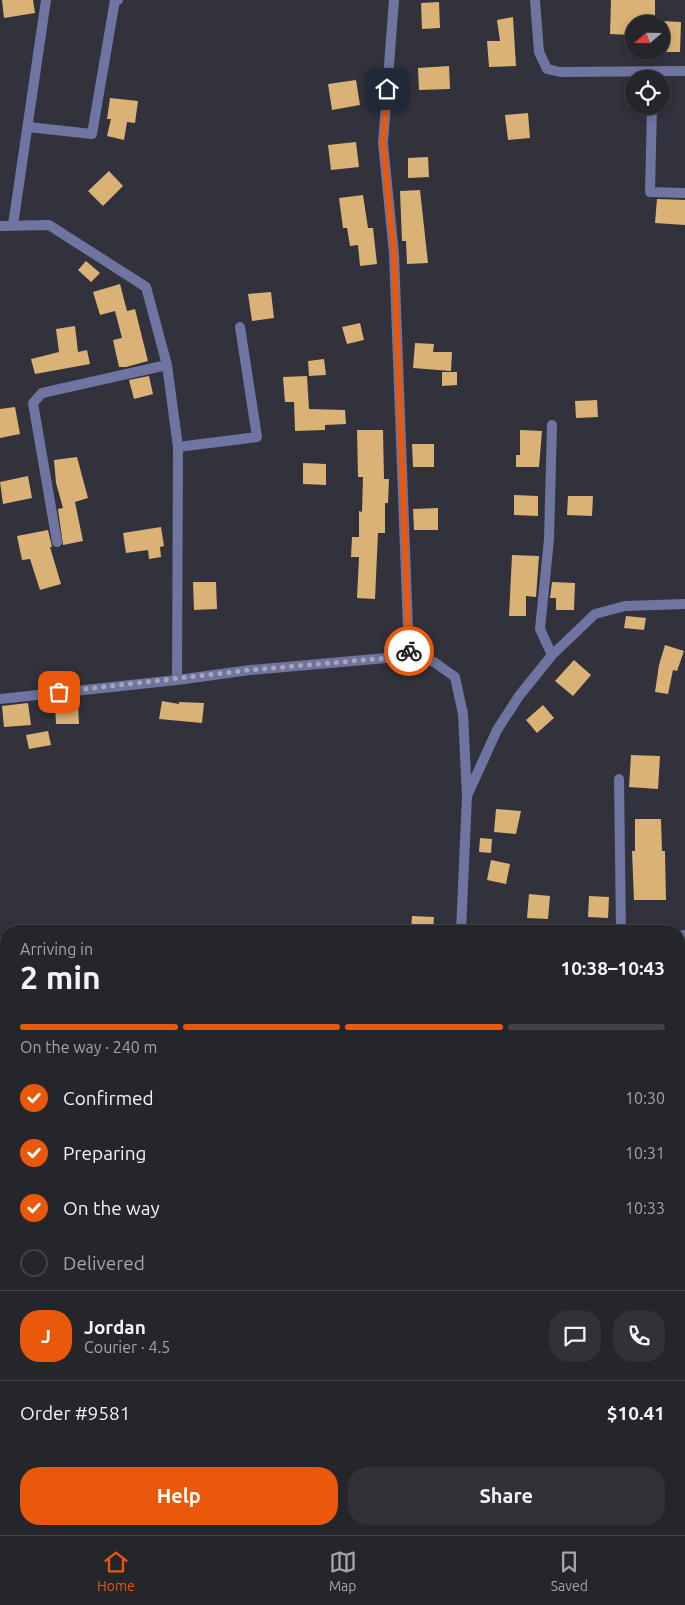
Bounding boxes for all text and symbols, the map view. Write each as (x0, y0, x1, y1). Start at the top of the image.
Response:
north arrow (625, 15, 670, 60)
map controls (625, 15, 670, 115)
pin (366, 68, 408, 110)
button: locate (625, 70, 670, 115)
icon: home (373, 75, 401, 103)
courier (384, 626, 434, 676)
icon: bike (395, 637, 423, 665)
pin (38, 671, 80, 713)
icon: bag (45, 678, 73, 706)
text: Arriving in (20, 940, 93, 958)
text: 10:38–10:43 (560, 957, 665, 979)
text: 2 min (20, 959, 101, 995)
text: On the way · 240 m (20, 1038, 157, 1056)
icon: check (20, 1084, 48, 1112)
text: Confirmed (63, 1087, 154, 1109)
text: 10:30 (625, 1089, 665, 1107)
icon: check (20, 1139, 48, 1167)
text: Preparing (63, 1142, 147, 1164)
text: 10:31 (625, 1144, 665, 1162)
icon: check (20, 1194, 48, 1222)
text: On the way (63, 1197, 160, 1219)
text: 10:33 (625, 1199, 665, 1217)
text: Delivered (63, 1252, 145, 1274)
button: chat (549, 1310, 601, 1362)
button: phone (613, 1310, 665, 1362)
text: Jordan (84, 1316, 146, 1338)
text: J (41, 1325, 51, 1347)
text: Courier · 4.5 (84, 1338, 170, 1356)
text: Order #9581 (20, 1402, 130, 1424)
text: $10.41 (607, 1402, 665, 1424)
button: Help (20, 1467, 338, 1525)
button: Share (348, 1467, 665, 1525)
tab: Home (97, 1548, 135, 1594)
tab: Map (329, 1548, 357, 1594)
tab: Saved (551, 1548, 588, 1594)

